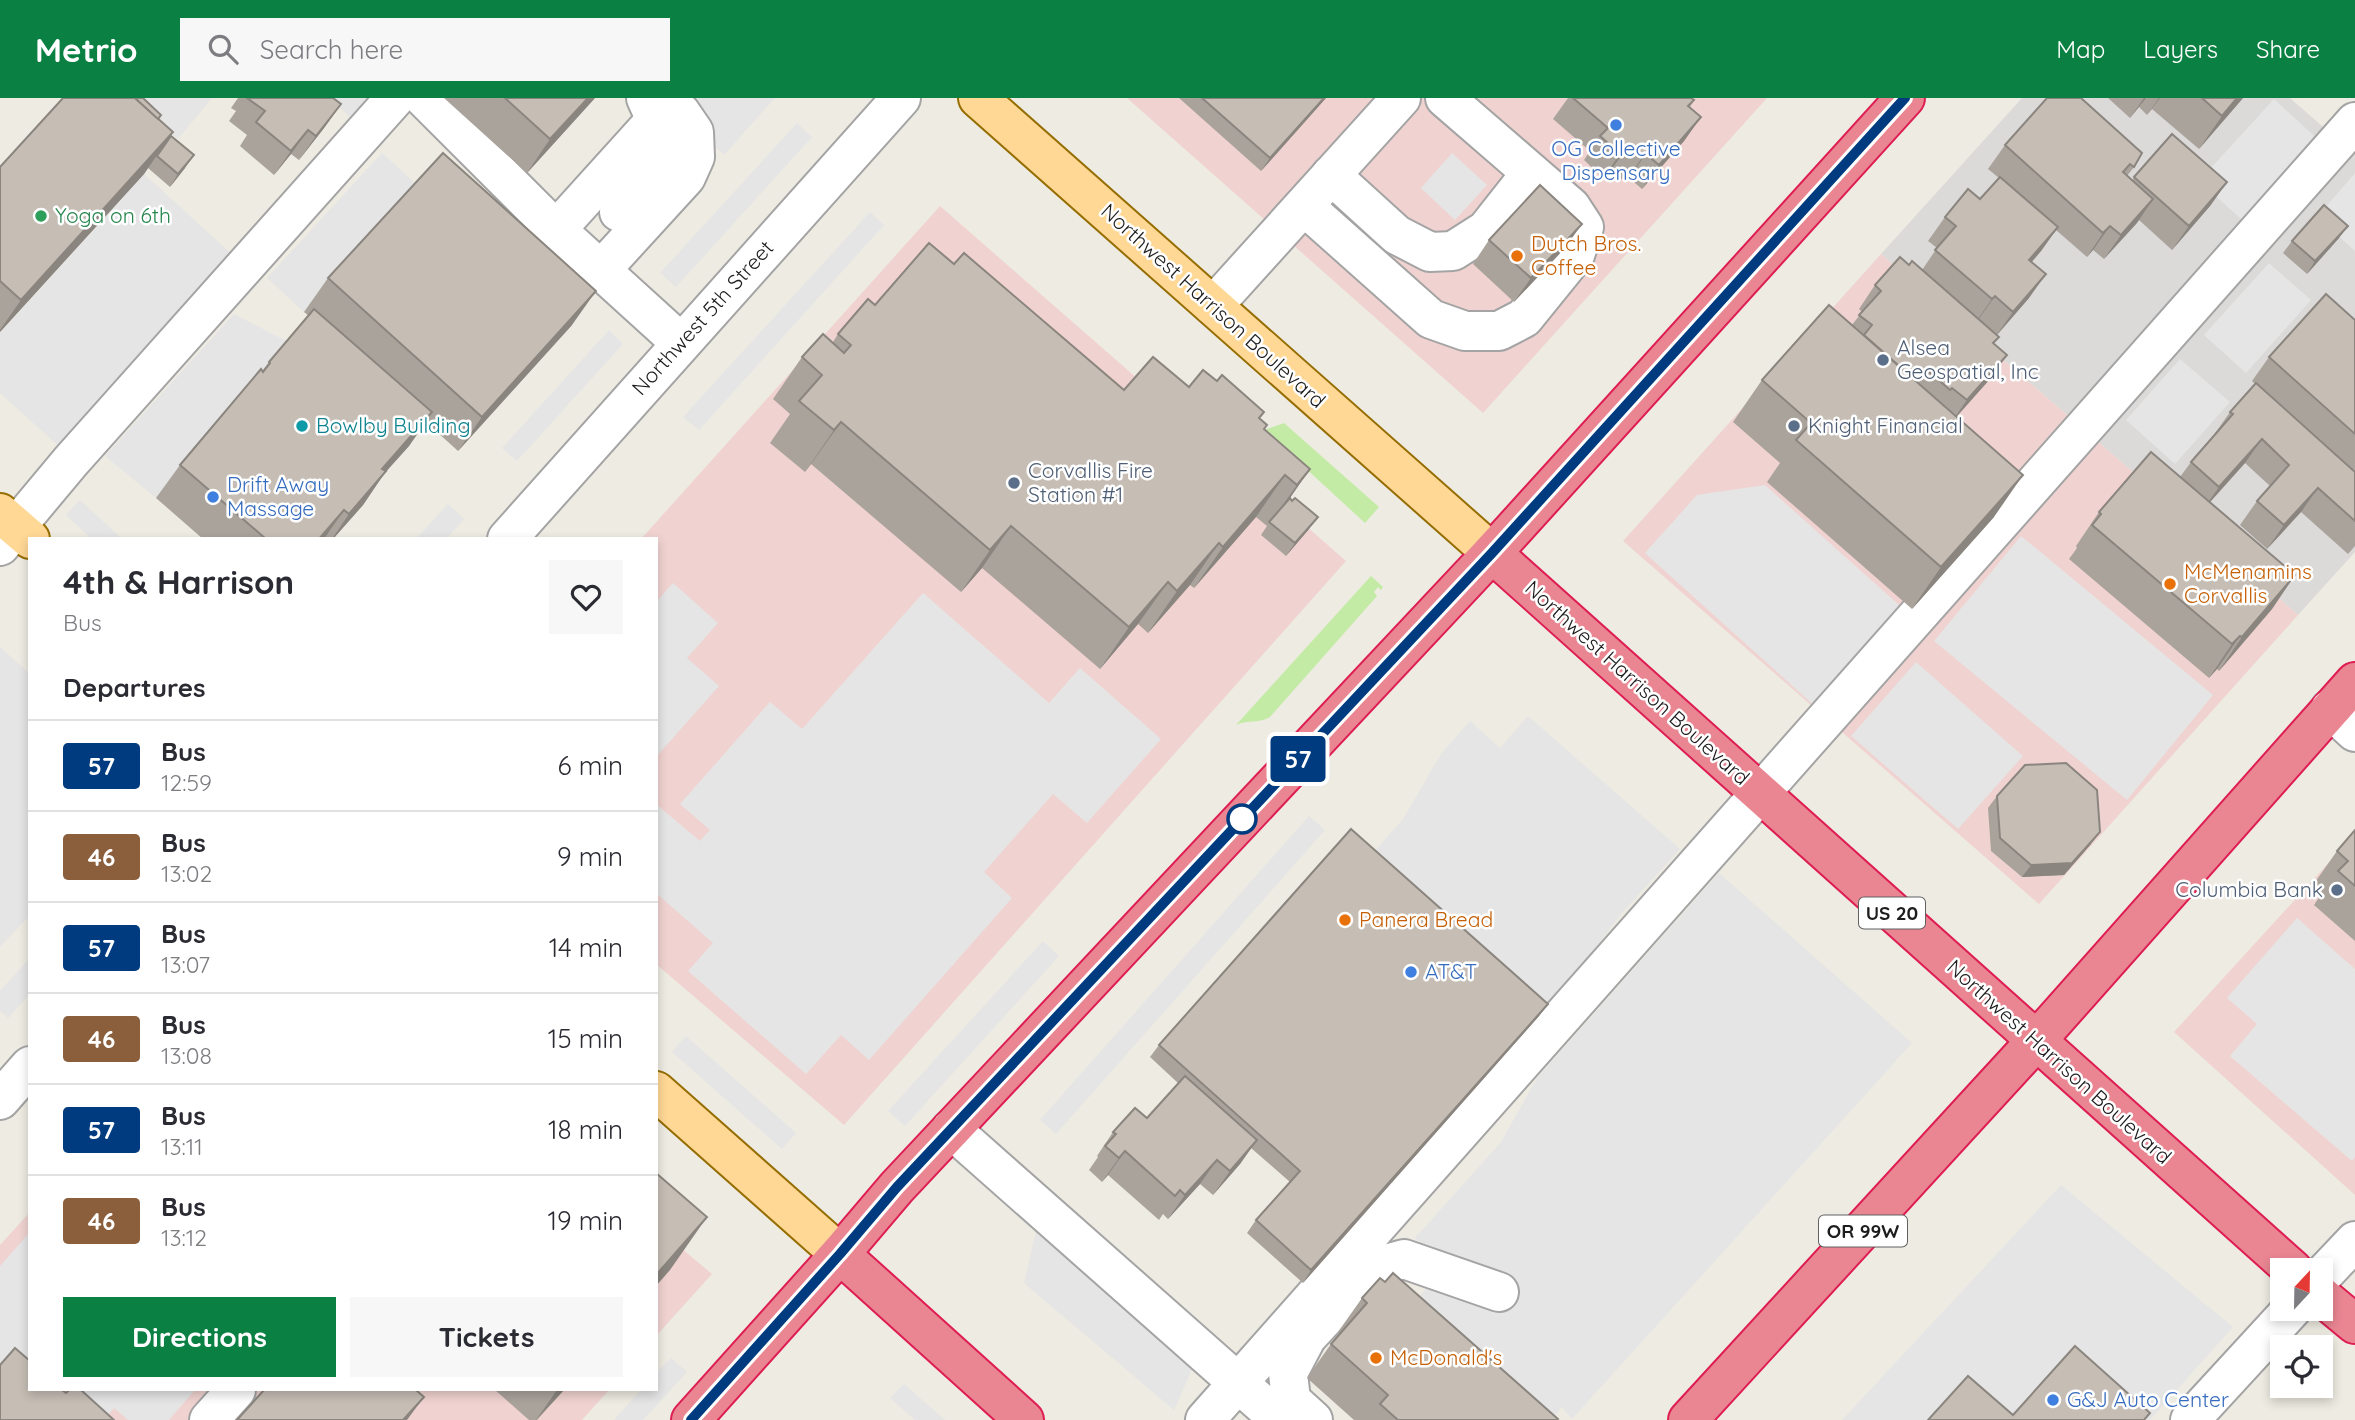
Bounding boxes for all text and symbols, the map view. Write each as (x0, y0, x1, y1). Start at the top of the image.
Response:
search box (180, 18, 670, 81)
text: Metrio (35, 29, 138, 70)
icon: search (204, 30, 242, 68)
text: Search here (260, 33, 403, 66)
text: Map (2056, 34, 2105, 64)
text: Layers (2143, 34, 2218, 64)
text: Share (2256, 34, 2320, 64)
marker: OG Collective Dispensary (1608, 117, 1624, 133)
place label: OG Collective Dispensary (1551, 135, 1681, 185)
street label: Northwest Harrison Boulevard (1096, 198, 1331, 413)
place label: Yoga on 6th (55, 202, 171, 228)
marker: Yoga on 6th (33, 208, 49, 224)
place label: Dutch Bros. Coffee (1531, 230, 1641, 280)
street label: Northwest 5th Street (626, 235, 779, 400)
marker: Dutch Bros. Coffee (1509, 248, 1525, 264)
place label: Alsea Geospatial, Inc (1897, 334, 2039, 384)
marker: Alsea Geospatial, Inc (1875, 352, 1891, 368)
place label: Bowlby Building (316, 412, 471, 438)
place label: Knight Financial (1808, 412, 1963, 438)
marker: Bowlby Building (294, 418, 310, 434)
marker: Knight Financial (1786, 418, 1802, 434)
place label: Corvallis Fire Station #1 (1028, 457, 1153, 507)
place label: Drift Away Massage (227, 471, 329, 521)
marker: Corvallis Fire Station #1 (1006, 475, 1022, 491)
marker: Drift Away Massage (205, 489, 221, 505)
place label: McMenamins Corvallis (2184, 558, 2312, 608)
button: heart (549, 560, 623, 634)
text: 4th & Harrison (63, 561, 294, 602)
street label: Northwest Harrison Boulevard (1520, 575, 1755, 790)
marker: McMenamins Corvallis (2162, 576, 2178, 592)
text: Bus (63, 608, 102, 637)
text: Departures (63, 671, 206, 704)
text: Bus (161, 735, 206, 768)
line badge: 57 (1266, 736, 1330, 782)
text: 57 (1285, 744, 1312, 774)
text: 6 min (558, 749, 623, 782)
text: 57 (88, 751, 115, 781)
text: 12:59 (161, 768, 212, 797)
unlabelled marker (1227, 804, 1257, 834)
text: Bus (161, 826, 206, 859)
text: 9 min (557, 840, 623, 873)
text: 46 (88, 842, 115, 872)
text: 13:02 (161, 859, 212, 888)
place label: Columbia Bank (2175, 876, 2323, 902)
marker: Columbia Bank (2329, 882, 2345, 898)
road number: US 20 (1859, 898, 1925, 928)
place label: Panera Bread (1359, 906, 1493, 932)
marker: Panera Bread (1337, 912, 1353, 928)
text: Bus (161, 917, 206, 950)
text: 14 min (549, 931, 623, 964)
text: 57 (88, 933, 115, 963)
text: 13:07 (161, 950, 210, 979)
street label: Northwest Harrison Boulevard (1942, 954, 2177, 1169)
place label: AT&T (1425, 958, 1477, 984)
marker: AT&T (1403, 964, 1419, 980)
text: Bus (161, 1008, 206, 1041)
text: 15 min (548, 1022, 623, 1055)
text: 46 (88, 1024, 115, 1054)
text: 13:08 (161, 1041, 212, 1070)
text: Bus (161, 1099, 206, 1132)
text: 18 min (548, 1113, 623, 1146)
text: 57 (88, 1115, 115, 1145)
text: 13:11 (161, 1132, 203, 1161)
text: Bus (161, 1190, 206, 1223)
text: 19 min (547, 1204, 623, 1237)
text: 46 (88, 1206, 115, 1236)
road number: OR 99W (1819, 1216, 1907, 1246)
text: 13:12 (161, 1223, 207, 1252)
north arrow (2270, 1258, 2333, 1321)
map controls (2270, 1258, 2333, 1398)
button: Directions (63, 1297, 336, 1377)
button: Tickets (350, 1297, 623, 1377)
button: locate (2270, 1335, 2333, 1398)
place label: McDonald's (1390, 1344, 1502, 1370)
marker: McDonald's (1368, 1350, 1384, 1366)
place label: G&J Auto Center (2067, 1386, 2229, 1412)
marker: G&J Auto Center (2045, 1392, 2061, 1408)

